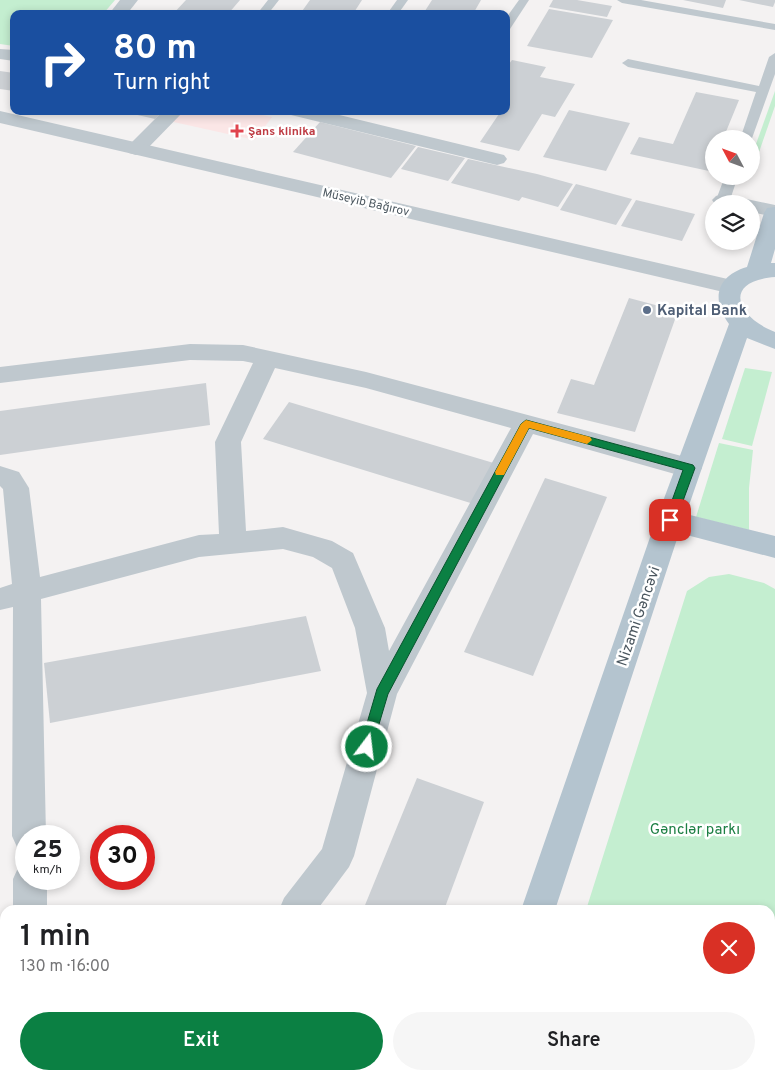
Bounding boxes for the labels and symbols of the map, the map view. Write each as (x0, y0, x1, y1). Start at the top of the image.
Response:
marker: Şans klinika (230, 124, 244, 138)
place label: Şans klinika (248, 124, 315, 140)
north arrow (705, 130, 760, 185)
street label: Müseyib Bağırov (321, 185, 411, 221)
place label: Kapital Bank (657, 302, 747, 321)
marker: Kapital Bank (641, 304, 653, 316)
pin (649, 499, 691, 541)
street label: Nizami Gəncəvi (613, 564, 665, 669)
position arrow (340, 720, 392, 772)
park label: Gənclər parkı (650, 821, 740, 840)
speed limit sign: 30 (90, 825, 155, 890)

